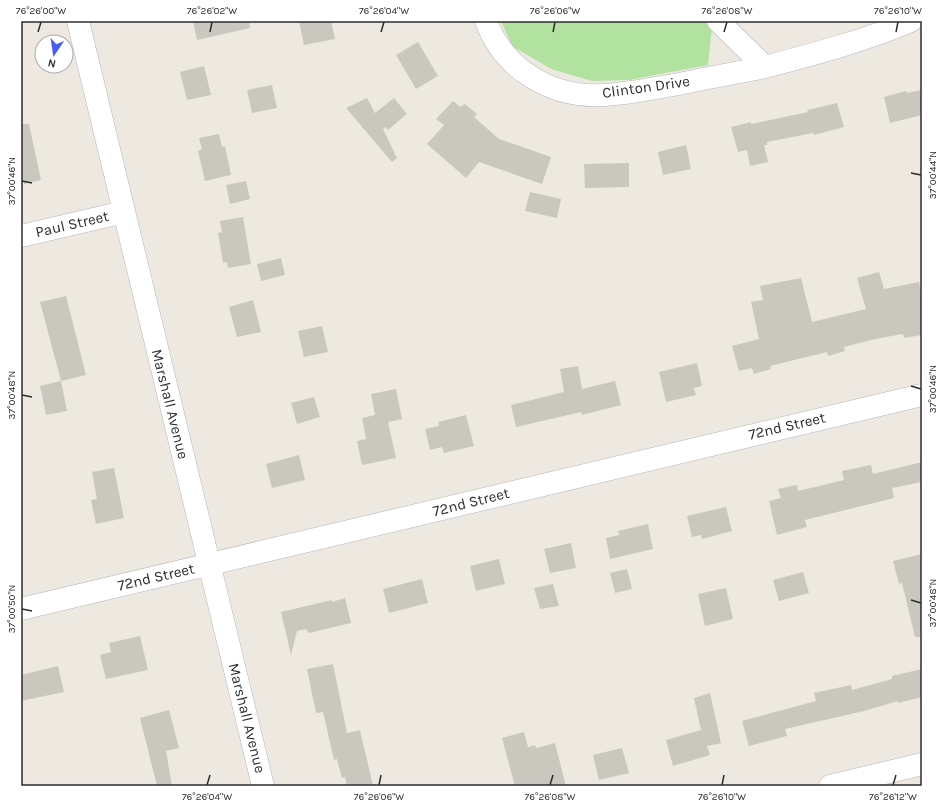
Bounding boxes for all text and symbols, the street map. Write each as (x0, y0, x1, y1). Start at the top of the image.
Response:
text: 76°26'00"W (16, 5, 66, 17)
text: 76°26'02"W (187, 5, 237, 17)
text: 76°26'04"W (359, 5, 409, 17)
text: 76°26'06"W (530, 5, 580, 17)
text: 76°26'08"W (702, 5, 752, 17)
text: 76°26'10"W (874, 5, 922, 17)
north arrow (34, 34, 74, 74)
text: N (47, 56, 57, 70)
street label: Clinton Drive (601, 72, 691, 102)
text: 37°00'44"N (927, 151, 939, 199)
text: 37°00'46"N (6, 157, 18, 205)
street label: Paul Street (34, 207, 111, 241)
street label: Marshall Avenue (148, 347, 192, 461)
text: 37°00'46"N (927, 365, 939, 413)
text: 37°00'48"N (6, 371, 18, 419)
street label: 72nd Street (747, 408, 828, 444)
street label: 72nd Street (431, 484, 512, 520)
street label: 72nd Street (116, 559, 197, 595)
text: 37°00'48"N (927, 579, 939, 627)
text: 37°00'50"N (6, 585, 18, 633)
street label: Marshall Avenue (225, 661, 269, 775)
text: 76°26'04"W (182, 791, 232, 803)
text: 76°26'06"W (354, 791, 404, 803)
text: 76°26'08"W (525, 791, 575, 803)
text: 76°26'10"W (698, 791, 746, 803)
text: 76°26'12"W (869, 791, 917, 803)

